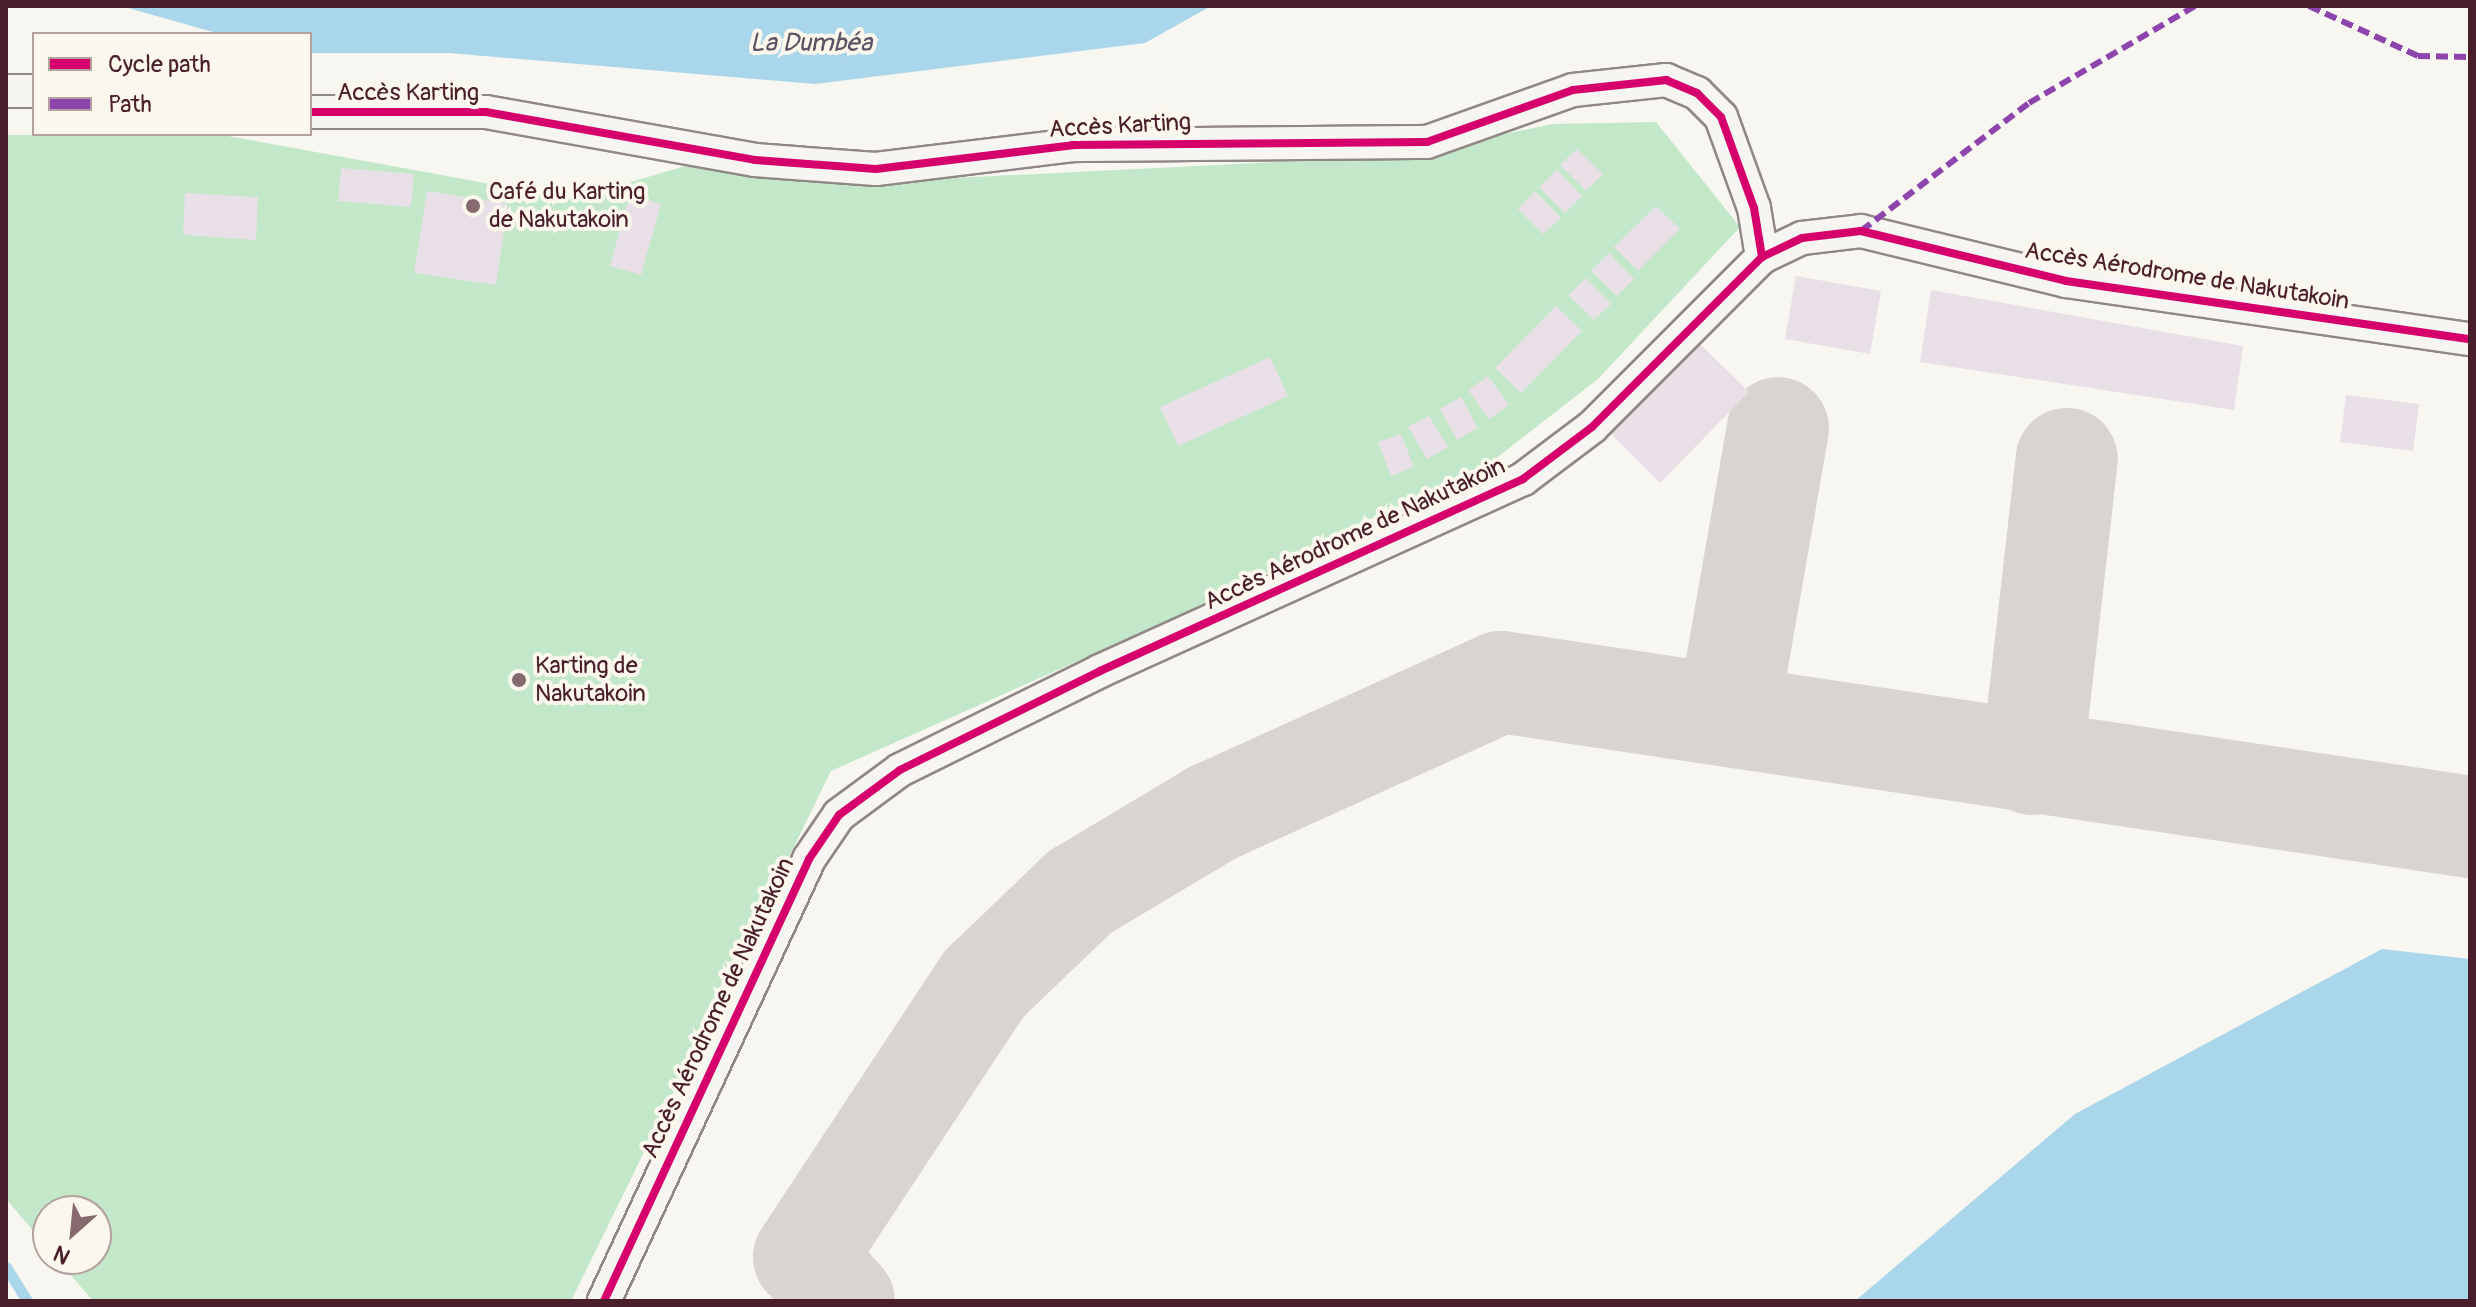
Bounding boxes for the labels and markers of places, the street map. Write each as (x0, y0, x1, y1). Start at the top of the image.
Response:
place label: Café du Karting de Nakutakoin (489, 178, 645, 234)
marker: Café du Karting de Nakutakoin (464, 197, 482, 215)
place label: Karting de Nakutakoin (535, 652, 646, 708)
marker: Karting de Nakutakoin (510, 671, 528, 689)

